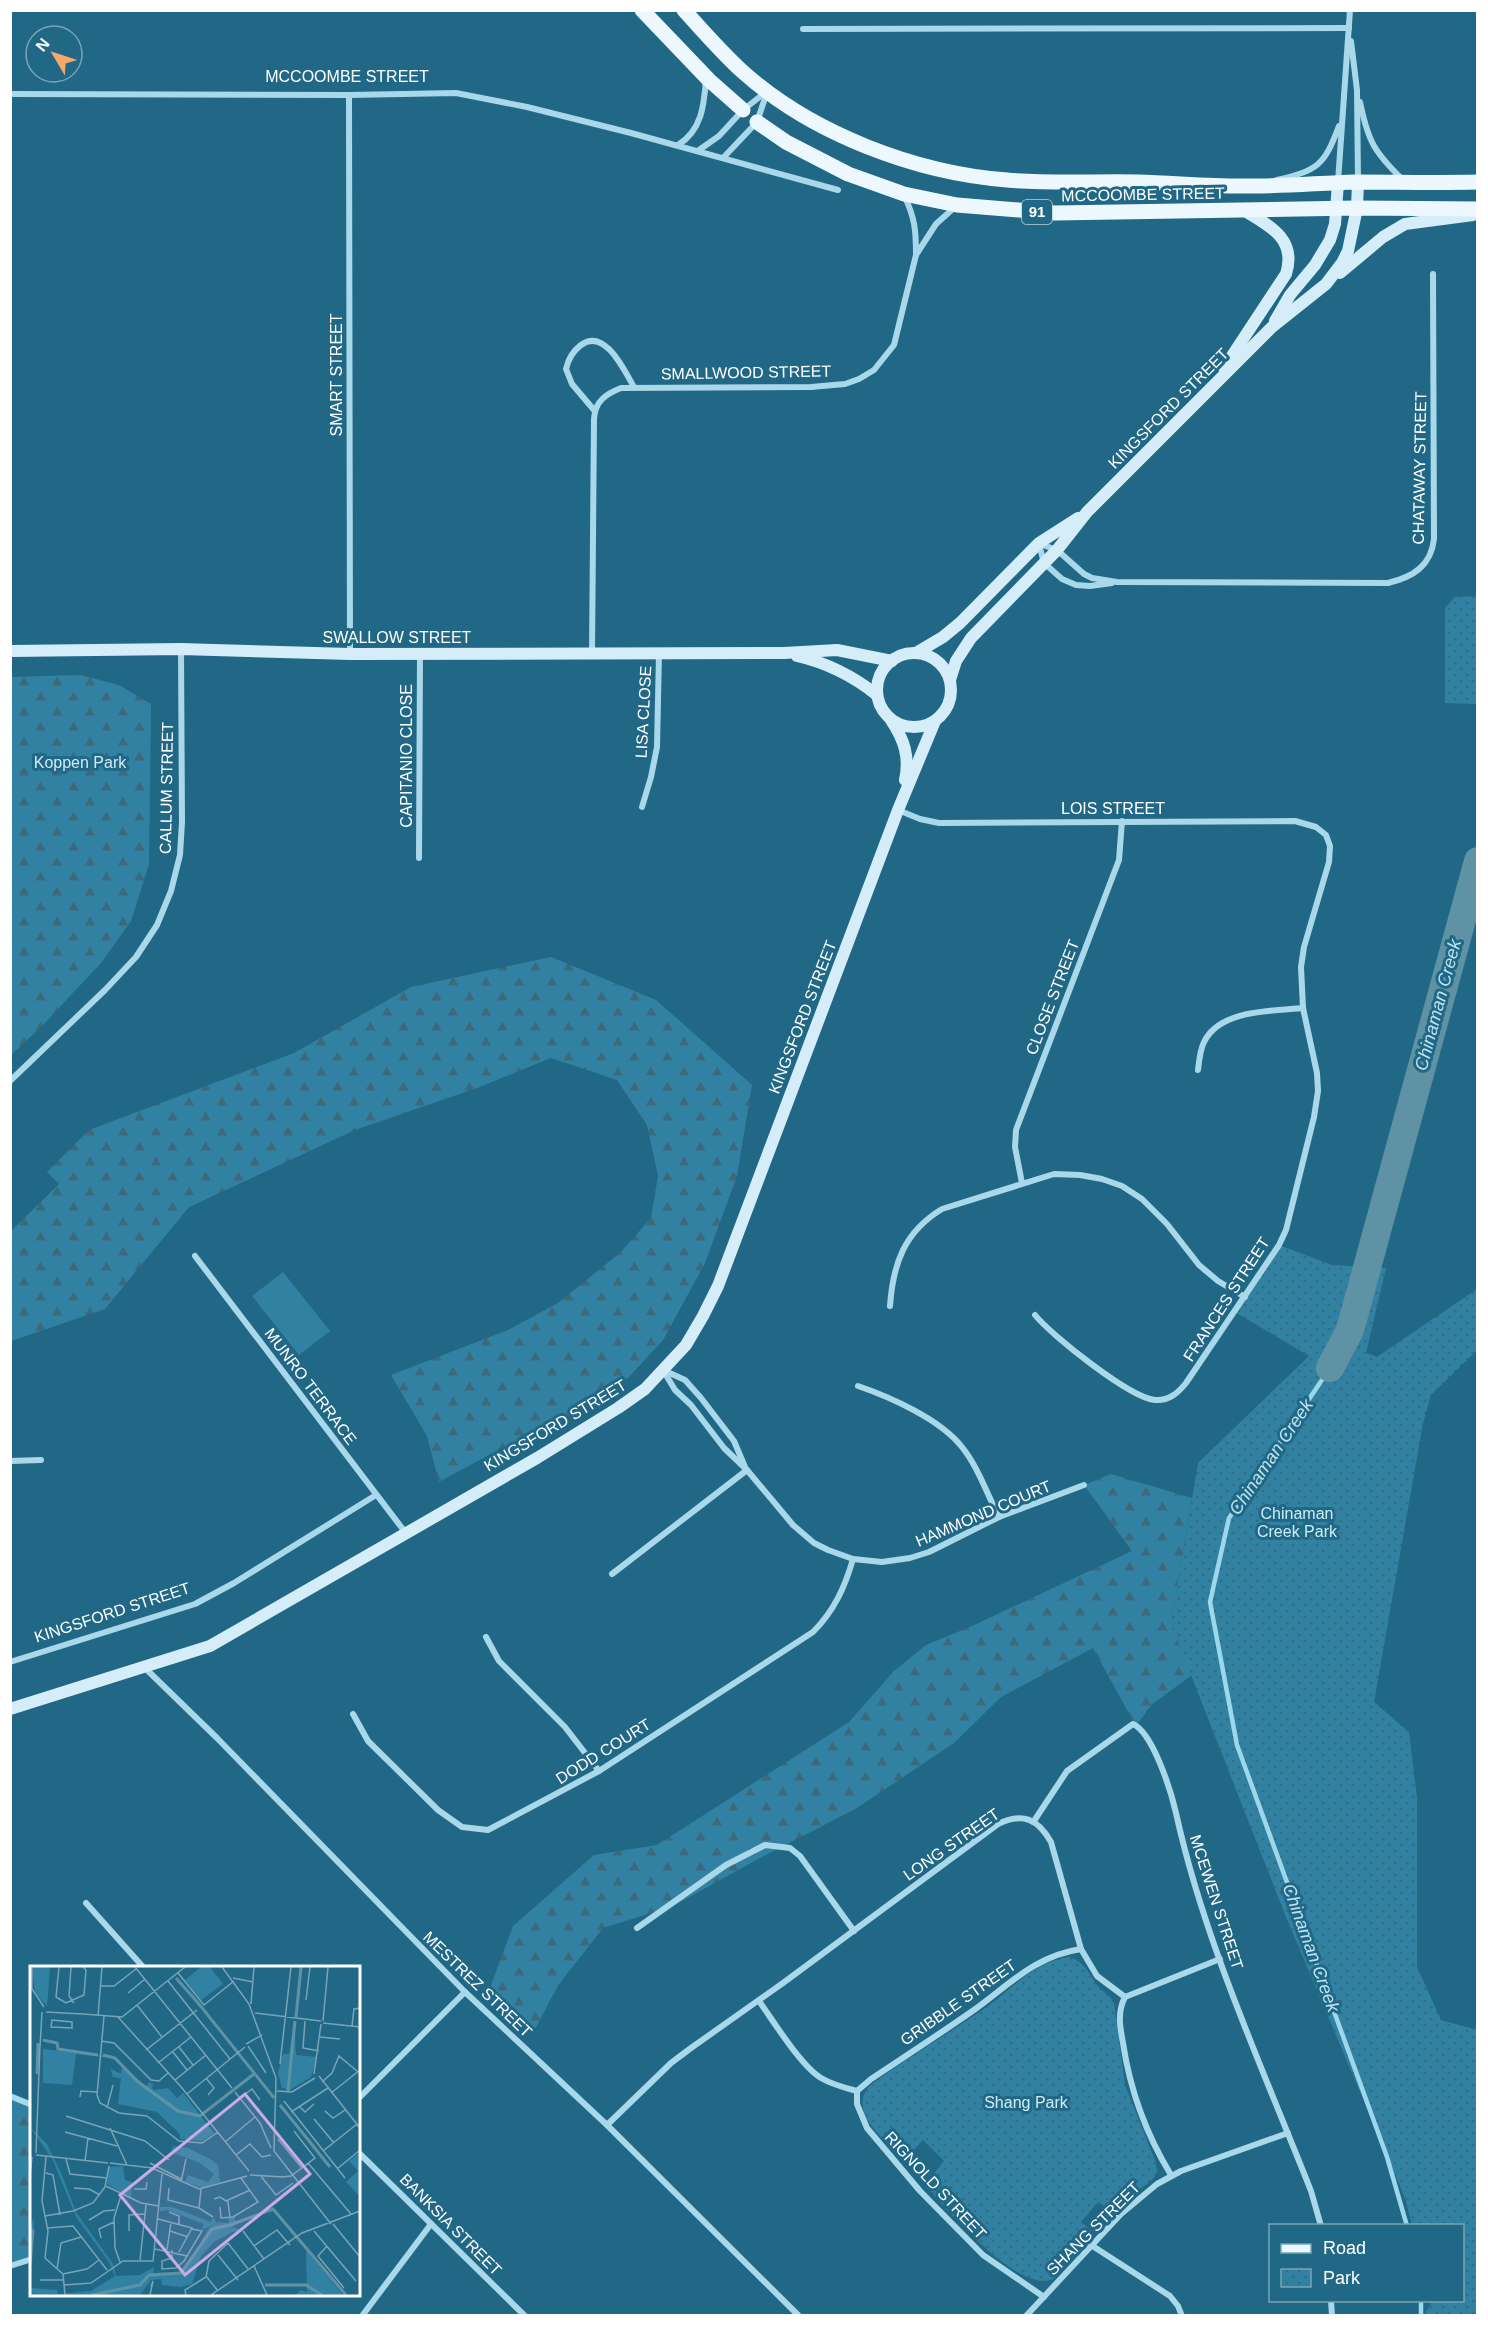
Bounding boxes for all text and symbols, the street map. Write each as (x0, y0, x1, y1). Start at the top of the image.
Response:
north arrow (24, 24, 84, 84)
text: N (32, 35, 53, 55)
street label: MCCOOMBE STREET (265, 68, 429, 85)
street label: MCCOOMBE STREET (1061, 185, 1225, 204)
road number: 91 (1022, 200, 1052, 224)
street label: SMART STREET (328, 313, 345, 436)
street label: KINGSFORD STREET (1105, 345, 1232, 472)
street label: SMALLWOOD STREET (661, 363, 832, 382)
street label: CHATAWAY STREET (1410, 391, 1429, 545)
street label: SWALLOW STREET (323, 629, 472, 646)
street label: LISA CLOSE (633, 665, 654, 759)
street label: CAPITANIO CLOSE (398, 684, 415, 828)
street label: CALLUM STREET (157, 721, 176, 854)
park label: Koppen Park (34, 754, 127, 771)
street label: LOIS STREET (1061, 800, 1165, 817)
water label: Chinaman Creek (1411, 936, 1465, 1073)
street label: CLOSE STREET (1023, 937, 1082, 1057)
street label: KINGSFORD STREET (765, 938, 840, 1096)
street label: FRANCES STREET (1180, 1234, 1273, 1364)
street label: MUNRO TERRACE (261, 1325, 360, 1448)
street label: KINGSFORD STREET (481, 1376, 630, 1475)
water label: Chinaman Creek (1225, 1395, 1318, 1519)
street label: HAMMOND COURT (913, 1477, 1054, 1550)
park label: Chinaman Creek Park (1257, 1505, 1338, 1540)
street label: KINGSFORD STREET (32, 1579, 192, 1646)
street label: DODD COURT (553, 1715, 654, 1787)
street label: LONG STREET (900, 1805, 1003, 1884)
street label: MCEWEN STREET (1187, 1833, 1246, 1972)
water label: Chinaman Creek (1279, 1881, 1344, 2016)
street label: MESTREZ STREET (420, 1928, 536, 2041)
street label: GRIBBLE STREET (897, 1956, 1019, 2049)
inset map (30, 1966, 360, 2296)
park label: Shang Park (984, 2094, 1069, 2111)
street label: RIGNOLD STREET (882, 2128, 990, 2243)
street label: BANKSIA STREET (397, 2170, 505, 2279)
street label: SHANG STREET (1043, 2178, 1144, 2278)
legend (1269, 2224, 1464, 2302)
text: Road (1323, 2238, 1366, 2258)
text: Park (1323, 2268, 1361, 2288)

